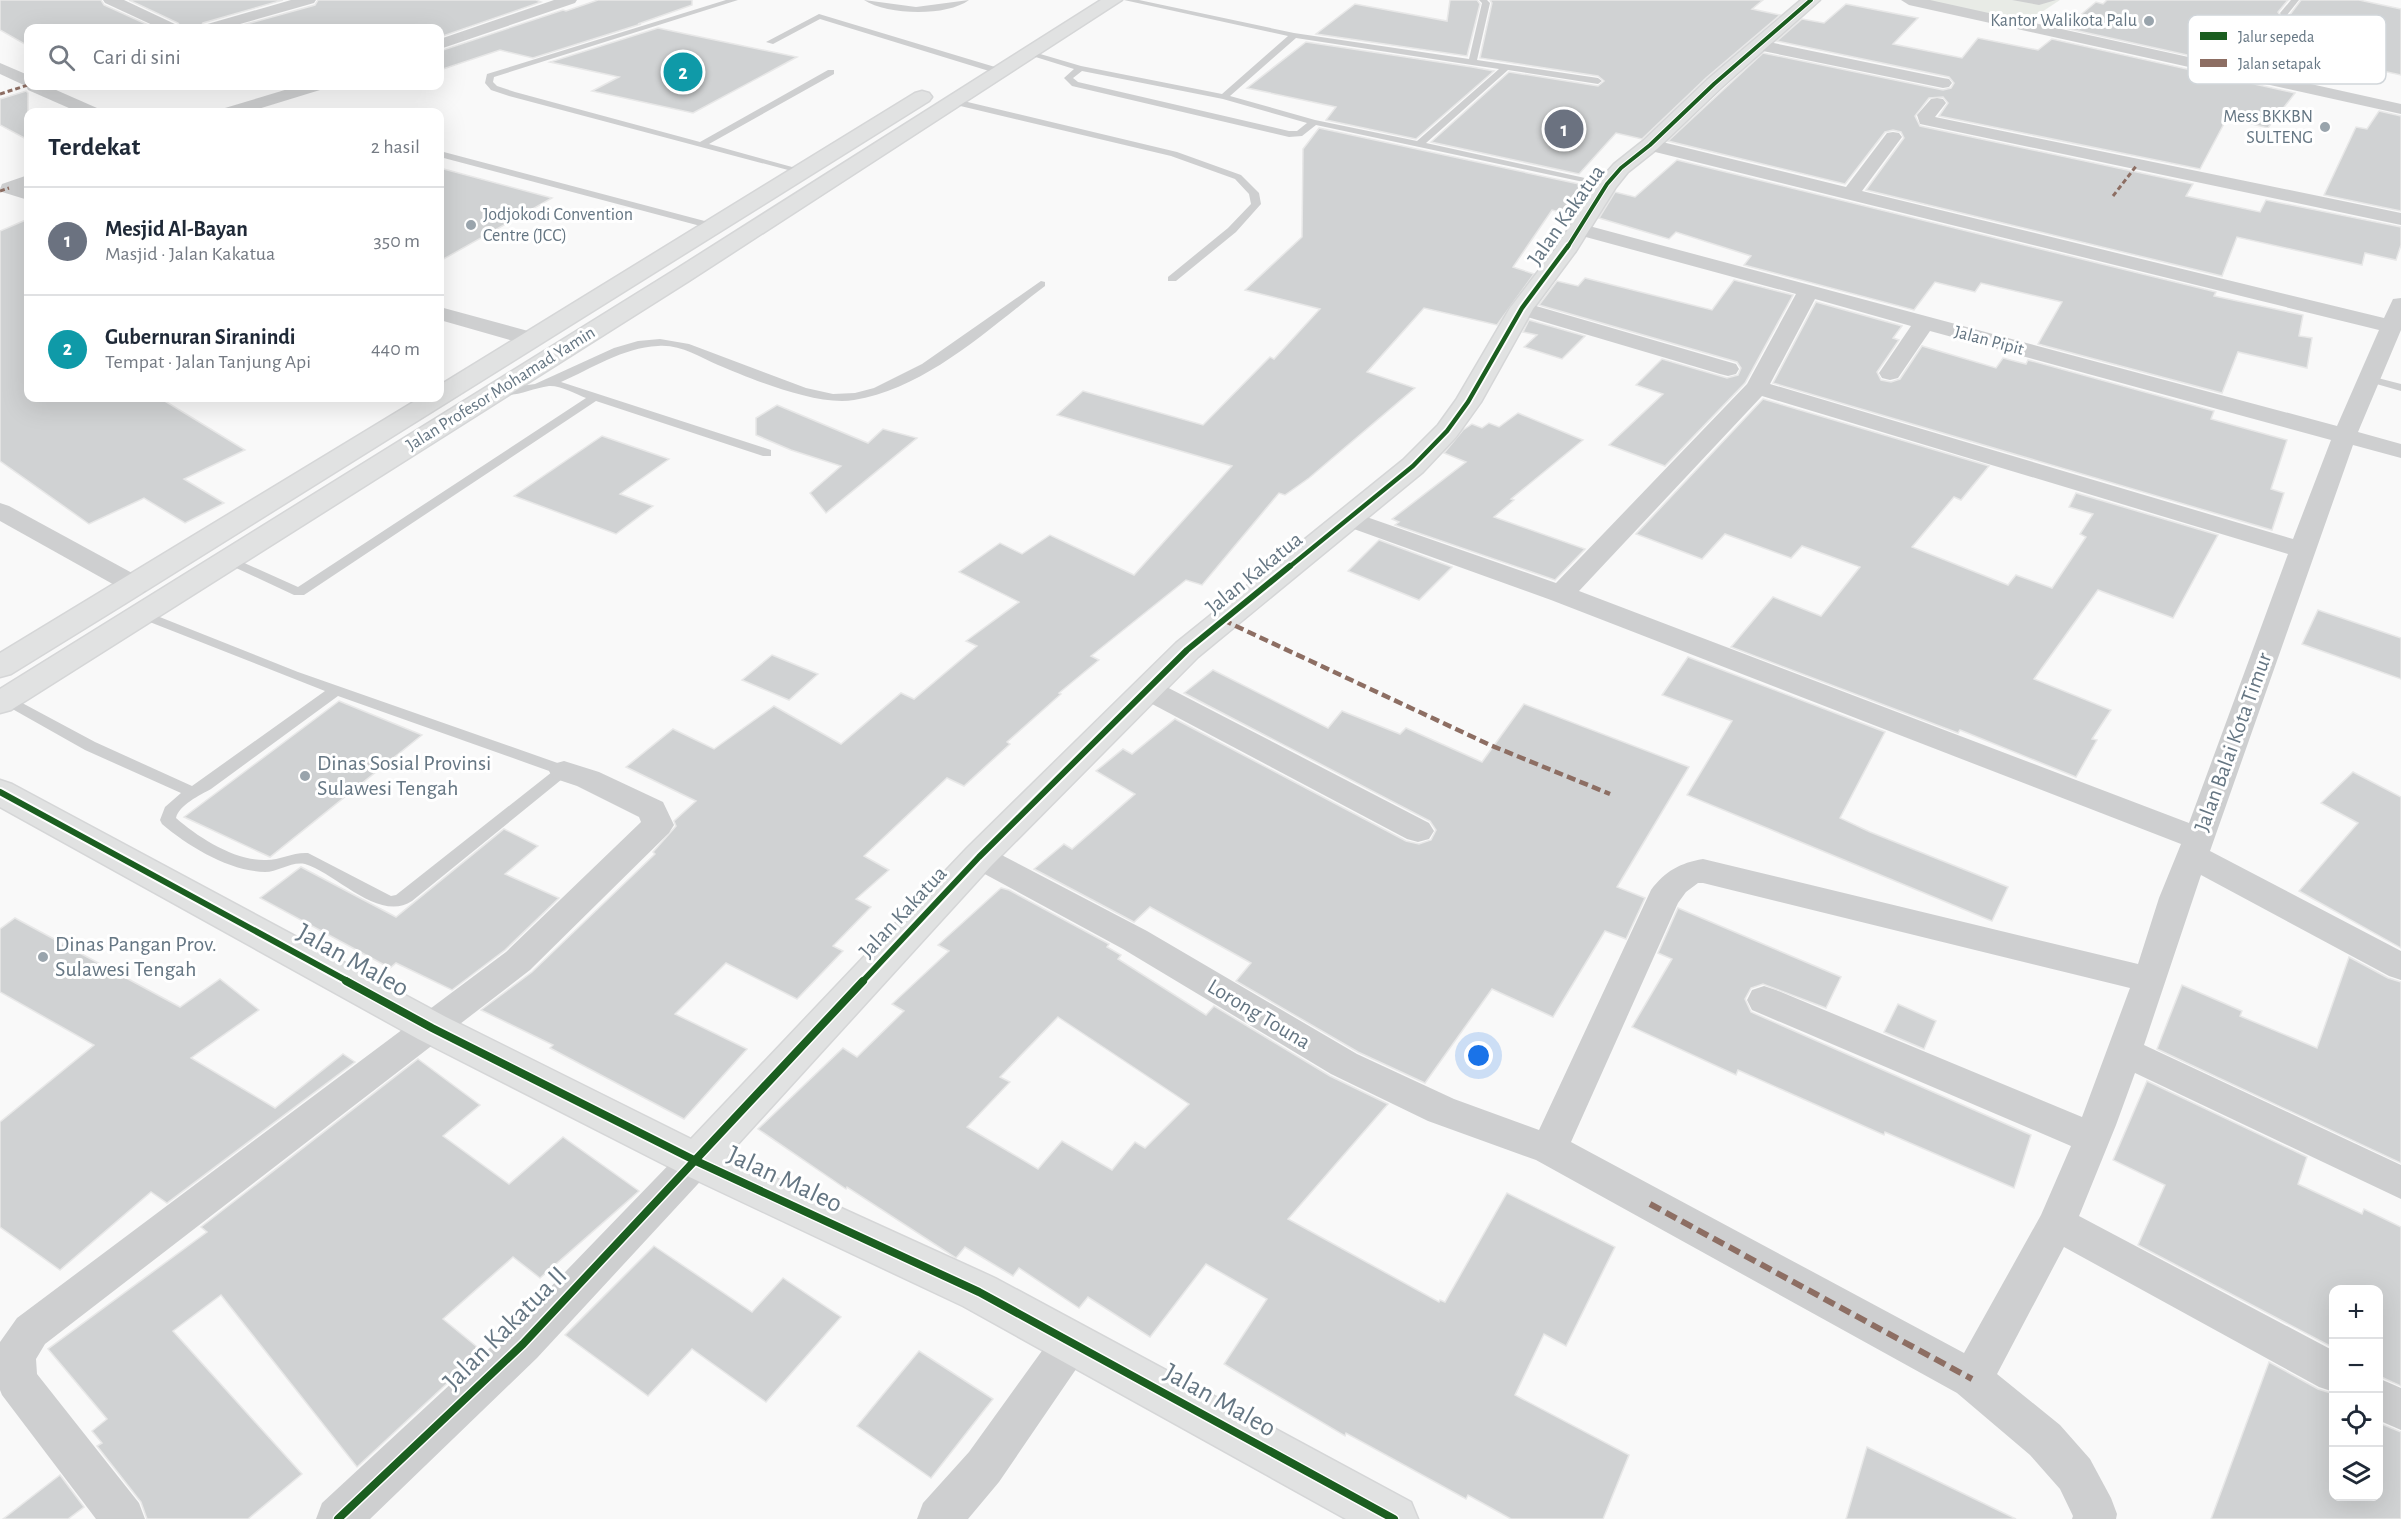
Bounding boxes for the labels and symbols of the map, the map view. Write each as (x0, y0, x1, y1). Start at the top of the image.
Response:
place label: Kantor Walikota Palu (1990, 12, 2137, 30)
marker: Kantor Walikota Palu (2142, 14, 2156, 28)
legend (2188, 15, 2386, 84)
text: Jalur sepeda (2238, 29, 2314, 45)
pin: 2 (664, 50, 702, 94)
text: Jalan setapak (2238, 56, 2321, 72)
pin: 1 (1544, 106, 1584, 152)
place label: Mess BKKBN SULTENG (2223, 108, 2313, 147)
marker: Mess BKKBN SULTENG (2318, 120, 2332, 134)
street label: Jalan Kakatua (1523, 161, 1609, 269)
place label: Jodjokodi Convention Centre (JCC) (483, 206, 633, 245)
marker: Jodjokodi Convention Centre (JCC) (464, 218, 478, 232)
street label: Jalan Profesor Mohamad Yamin (403, 323, 599, 455)
street label: Jalan Pipit (1952, 323, 2026, 359)
street label: Jalan Kakatua (1202, 528, 1306, 618)
street label: Jalan Balai Kota Timur (2190, 650, 2276, 834)
place label: Dinas Sosial Provinsi Sulawesi Tengah (317, 752, 491, 799)
marker: Dinas Sosial Provinsi Sulawesi Tengah (298, 769, 312, 783)
street label: Jalan Kakatua (855, 862, 951, 962)
street label: Jalan Maleo (292, 918, 414, 1002)
place label: Dinas Pangan Prov. Sulawesi Tengah (55, 933, 217, 980)
marker: Dinas Pangan Prov. Sulawesi Tengah (36, 950, 50, 964)
street label: Lorong Touna (1204, 975, 1314, 1053)
your location (1464, 1041, 1493, 1070)
street label: Jalan Maleo (723, 1141, 847, 1217)
street label: Jalan Kakatua II (438, 1261, 572, 1395)
street label: Jalan Maleo (1159, 1358, 1281, 1442)

